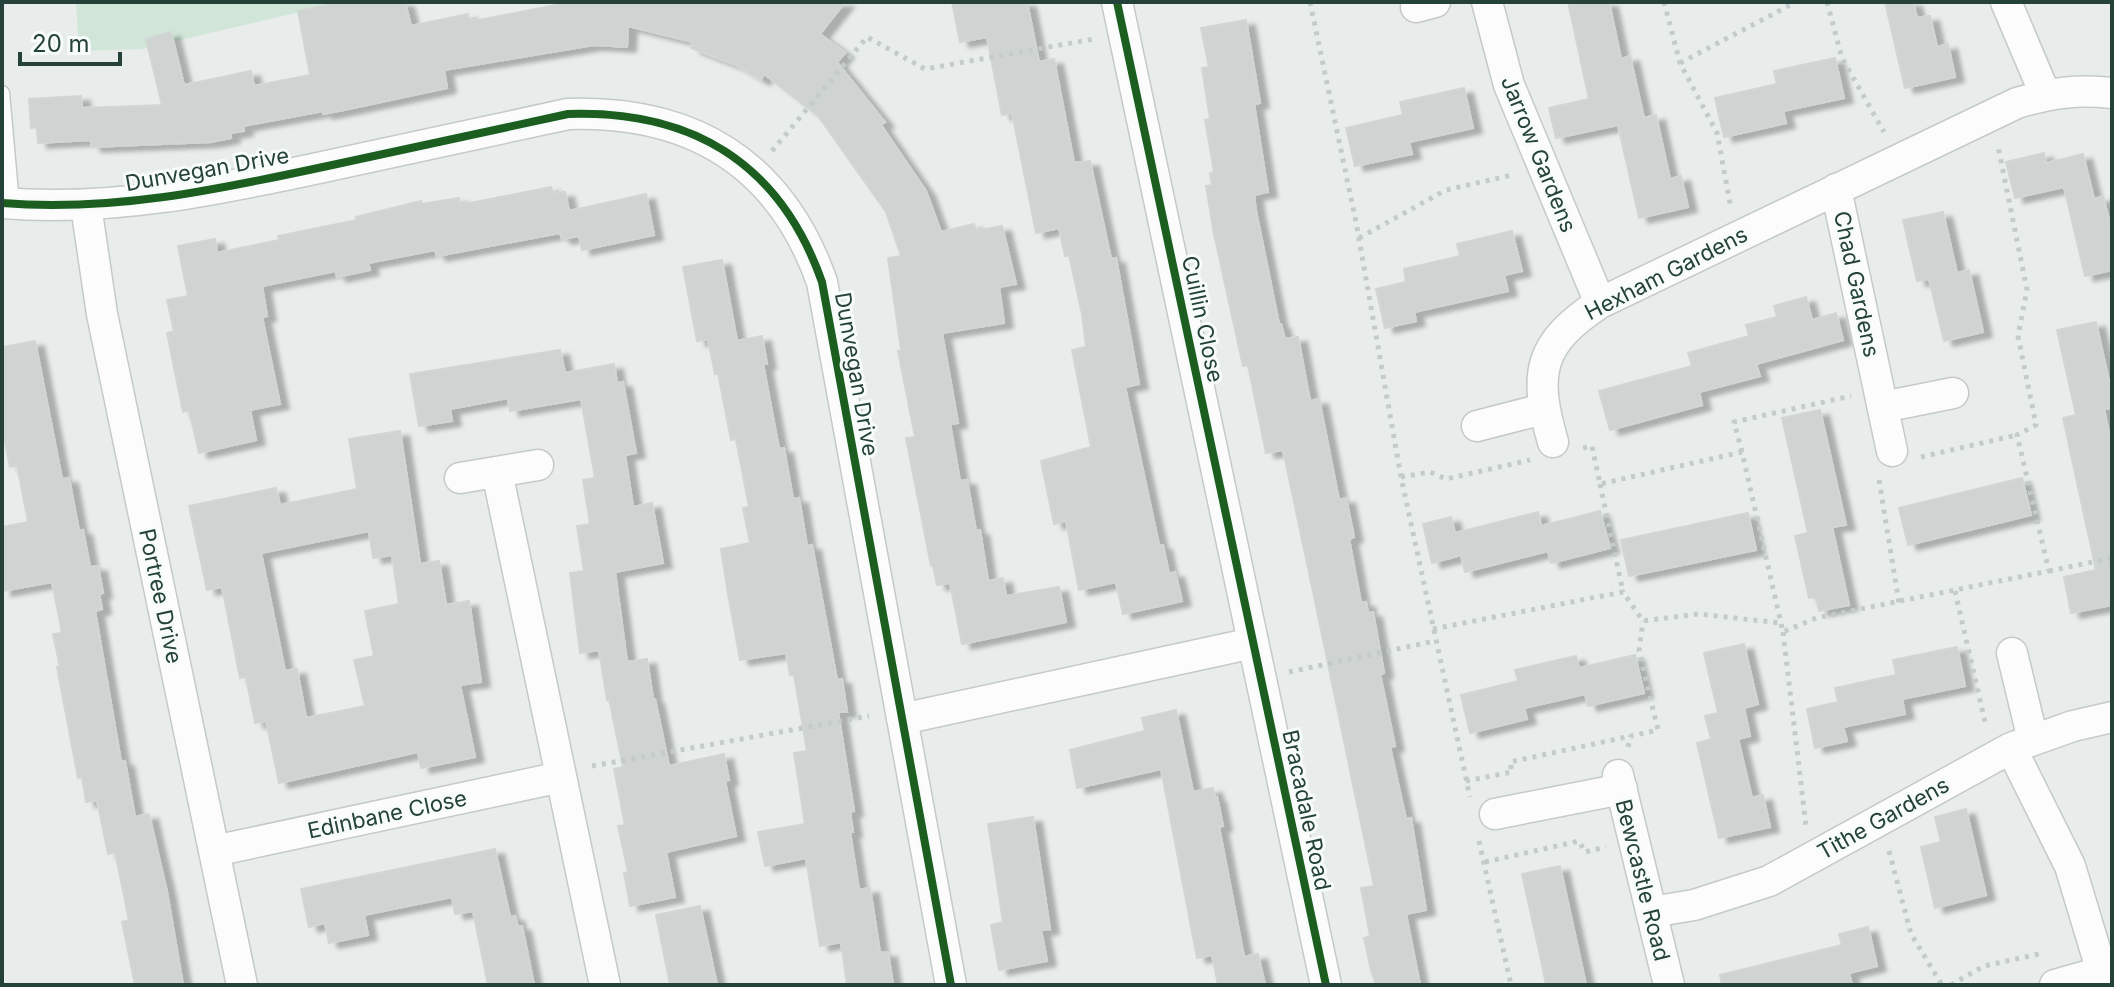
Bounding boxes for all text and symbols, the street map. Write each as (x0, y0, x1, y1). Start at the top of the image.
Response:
scale bar (20, 16, 120, 66)
text: 20 m (32, 29, 90, 58)
street label: Jarrow Gardens (1496, 72, 1582, 236)
street label: Dunvegan Drive (123, 142, 291, 196)
street label: Chad Gardens (1829, 209, 1885, 359)
street label: Hexham Gardens (1580, 221, 1752, 325)
street label: Cuillin Close (1177, 253, 1229, 385)
street label: Dunvegan Drive (830, 290, 884, 458)
street label: Portree Drive (134, 526, 188, 666)
street label: Bracadale Road (1277, 727, 1337, 893)
street label: Tithe Gardens (1813, 771, 1953, 865)
street label: Edinbane Close (305, 784, 469, 844)
street label: Bewcastle Road (1610, 796, 1676, 964)

